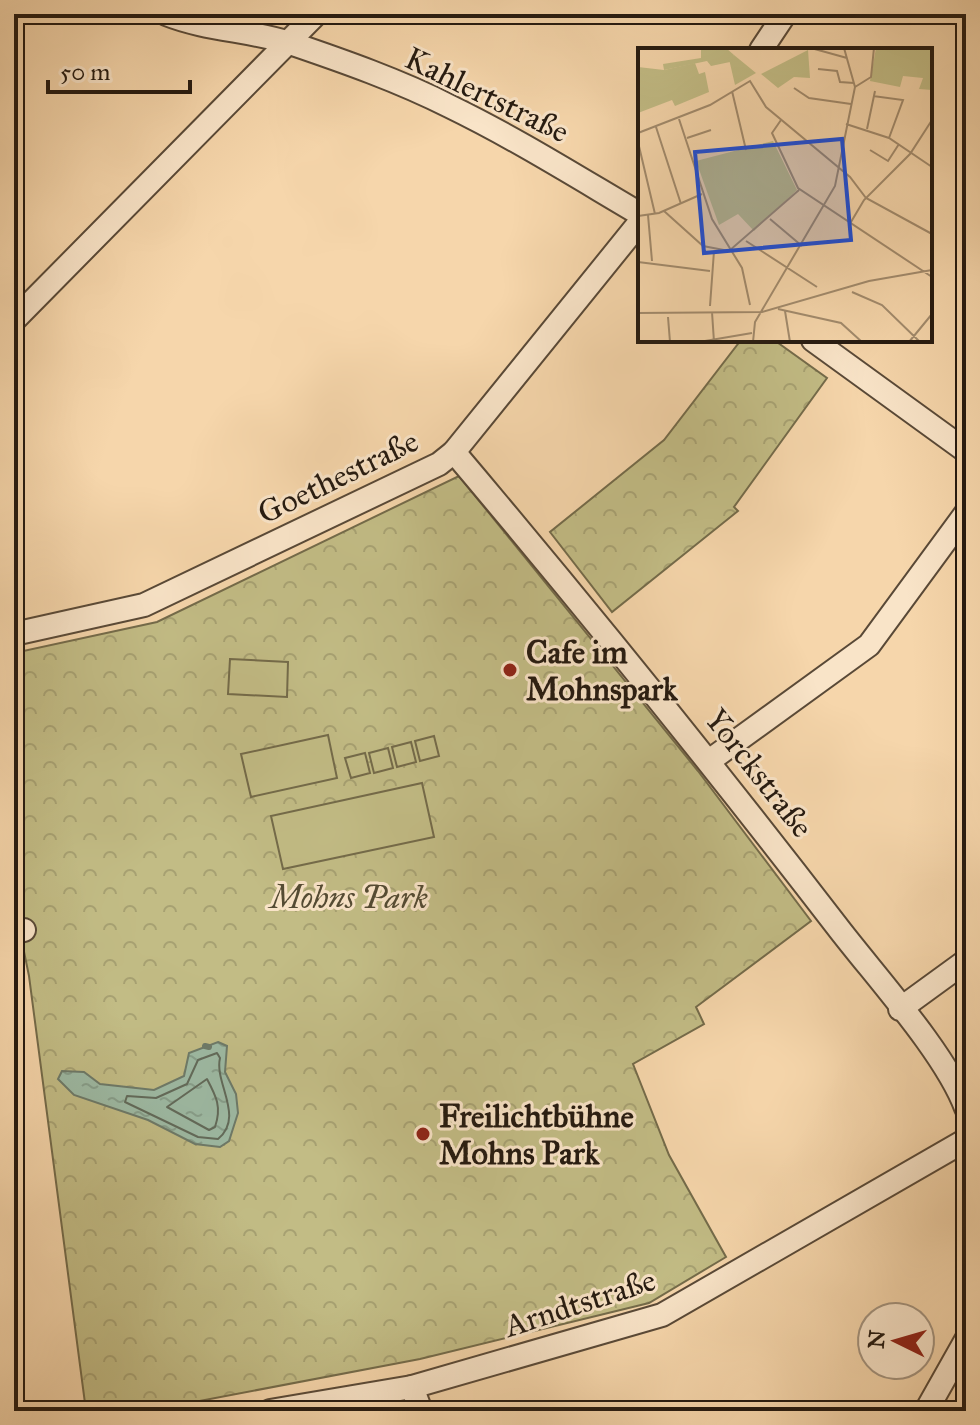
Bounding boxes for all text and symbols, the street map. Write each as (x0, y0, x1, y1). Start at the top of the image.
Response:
street label: Kahlertstraße (399, 39, 575, 151)
scale bar (48, 44, 190, 94)
inset map (638, 48, 932, 342)
text: 50 m (60, 57, 110, 87)
street label: Goethestraße (251, 421, 425, 533)
place label: Cafe im Mohnspark (526, 633, 679, 709)
marker: Cafe im Mohnspark (501, 661, 519, 679)
street label: Yorckstraße (697, 701, 821, 845)
park label: Mohns Park (267, 878, 428, 917)
place label: Freilichtbühne Mohns Park (439, 1097, 634, 1173)
marker: Freilichtbühne Mohns Park (414, 1125, 432, 1143)
street label: Arndtstraße (498, 1260, 660, 1346)
north arrow (856, 1301, 936, 1381)
text: N (862, 1328, 891, 1350)

